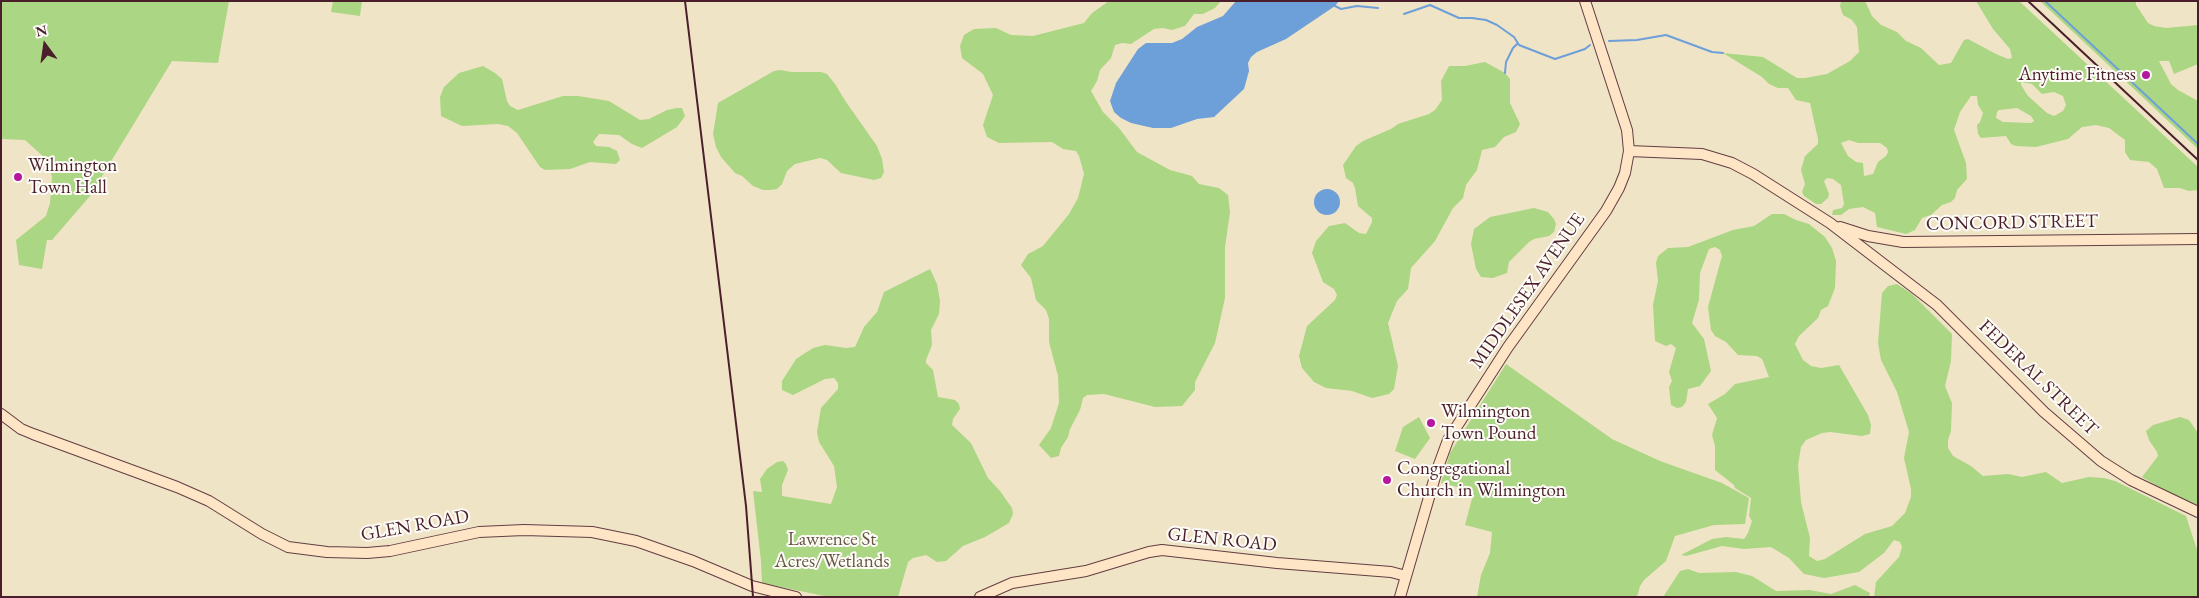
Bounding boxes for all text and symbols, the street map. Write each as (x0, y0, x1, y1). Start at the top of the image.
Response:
north arrow (20, 20, 70, 70)
text: N (34, 20, 49, 41)
place label: Anytime Fitness (2019, 64, 2136, 86)
marker: Anytime Fitness (2140, 69, 2152, 81)
place label: Wilmington Town Hall (28, 155, 117, 199)
marker: Wilmington Town Hall (12, 171, 24, 183)
street label: MIDDLESEX AVENUE (1466, 209, 1590, 373)
street label: CONCORD STREET (1926, 210, 2098, 236)
street label: FEDERAL STREET (1974, 315, 2102, 441)
place label: Wilmington Town Pound (1441, 401, 1536, 445)
marker: Wilmington Town Pound (1425, 417, 1437, 429)
place label: Congregational Church in Wilmington (1397, 458, 1566, 502)
marker: Congregational Church in Wilmington (1381, 474, 1393, 486)
street label: GLEN ROAD (359, 505, 471, 547)
street label: GLEN ROAD (1166, 523, 1278, 557)
park label: Lawrence St Acres/Wetlands (775, 529, 889, 573)

